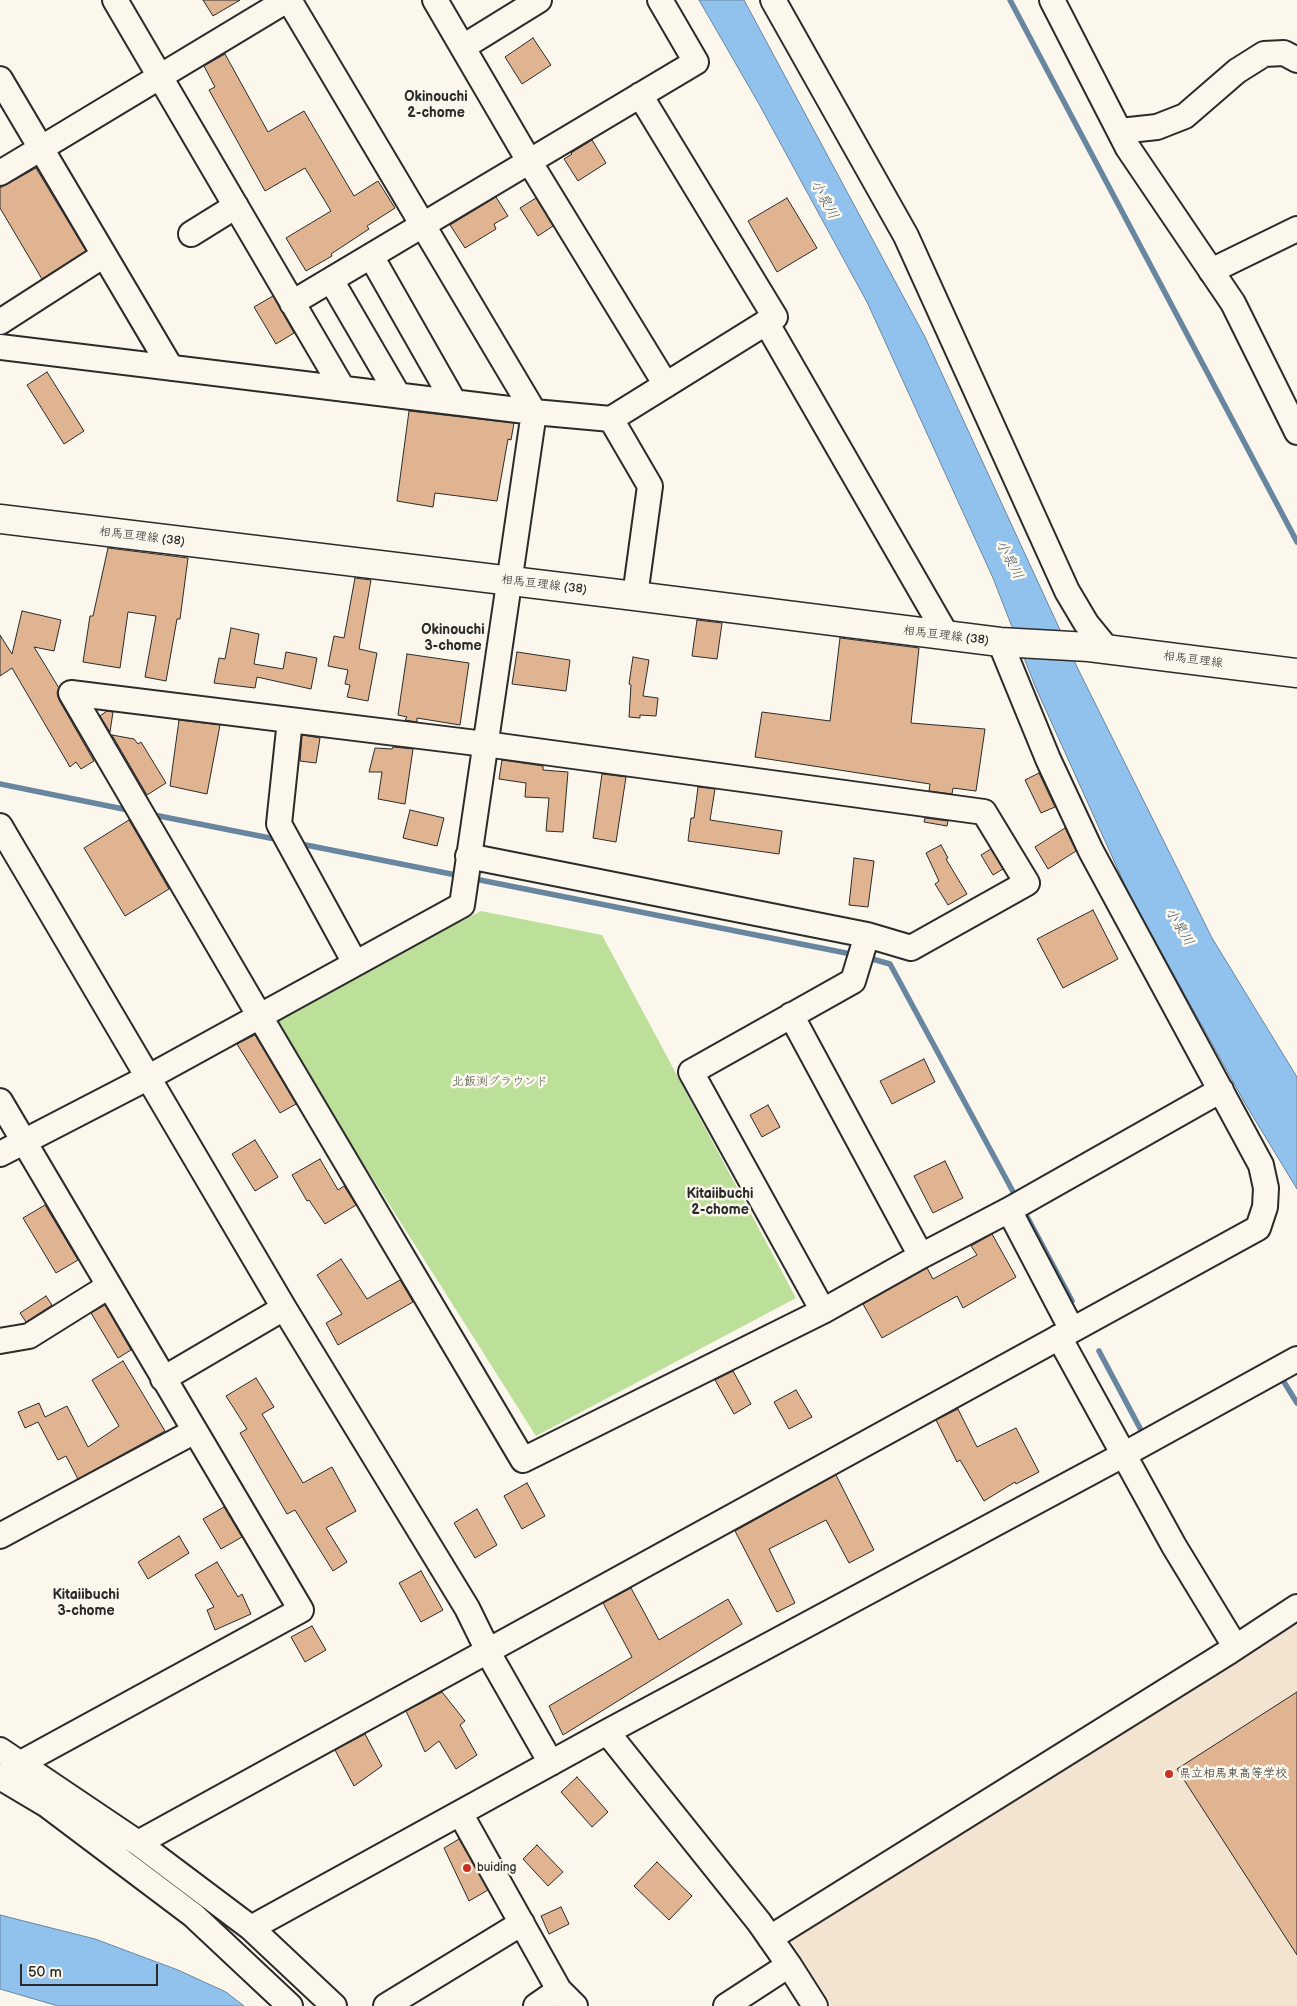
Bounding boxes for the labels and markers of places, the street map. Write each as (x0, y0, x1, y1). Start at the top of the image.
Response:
place label: 県立相馬東高等学校 (1179, 1767, 1287, 1781)
marker: 県立相馬東高等学校 (1163, 1768, 1175, 1780)
place label: buiding (477, 1861, 517, 1875)
marker: buiding (461, 1862, 473, 1874)

